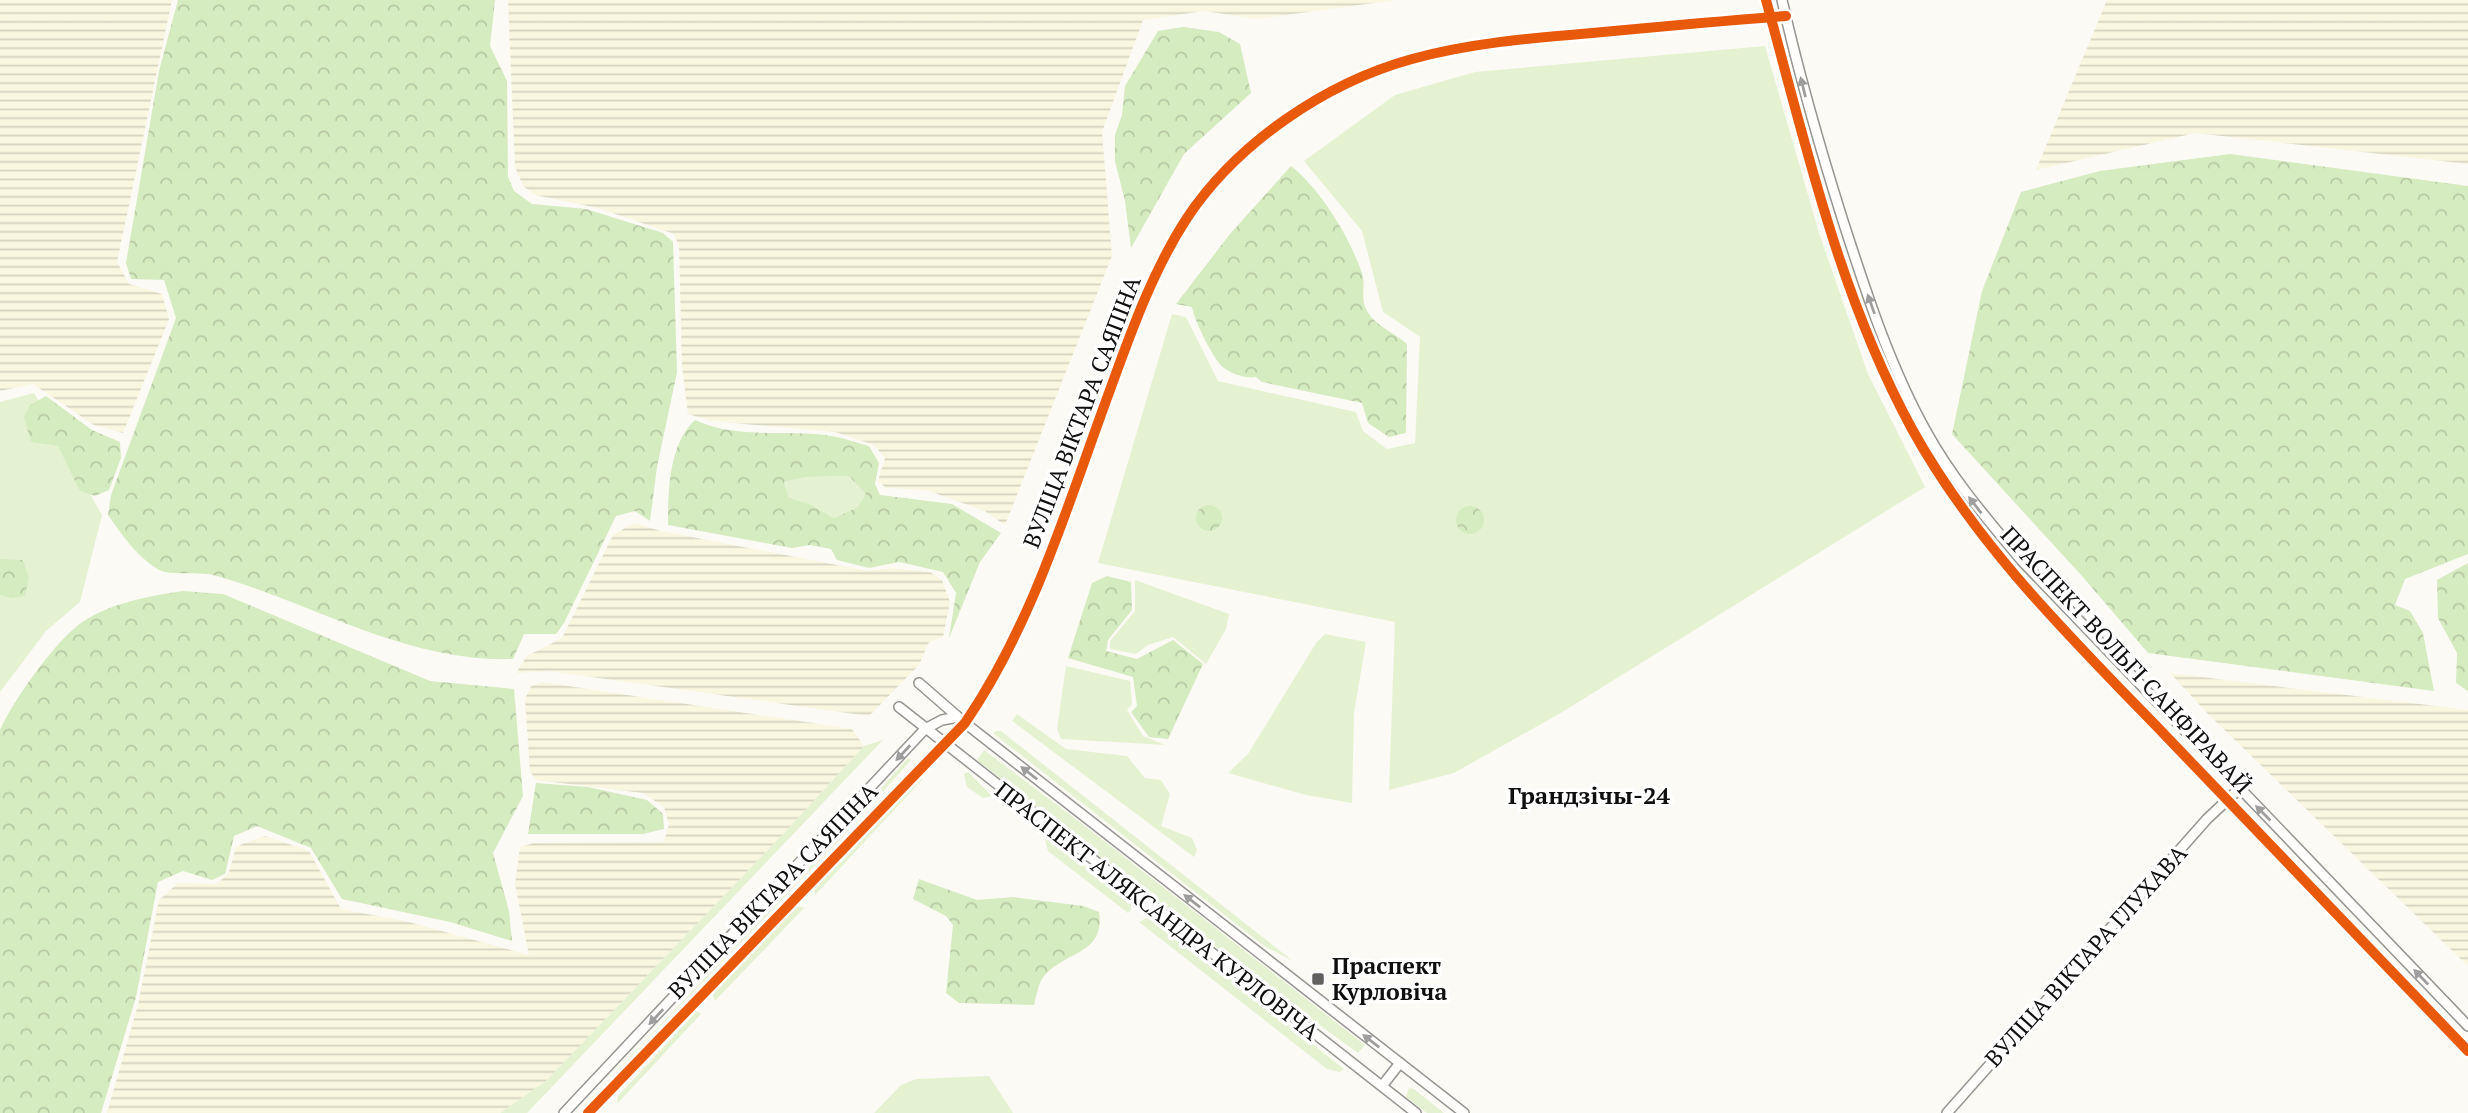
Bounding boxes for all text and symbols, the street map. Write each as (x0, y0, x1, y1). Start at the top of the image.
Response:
one-way arrow (1797, 76, 1808, 98)
street label: ВУЛІЦА ВІКТАРА САЯПІНА (1015, 271, 1148, 552)
one-way arrow (1866, 294, 1877, 315)
one-way arrow (1968, 497, 1983, 515)
street label: ПРАСПЕКТ ВОЛЬГІ САНФІРАВАЙ (1994, 519, 2259, 800)
one-way arrow (895, 744, 911, 761)
one-way arrow (1021, 766, 1039, 781)
street label: ПРАСПЕКТ АЛЯКСАНДРА КУРЛОВІЧА (989, 774, 1326, 1047)
street label: ВУЛІЦА ВІКТАРА САЯПІНА (661, 776, 884, 1005)
district label: Грандзічы-24 (1508, 779, 1670, 811)
one-way arrow (2255, 804, 2272, 821)
street label: ВУЛІЦА ВІКТАРА ГЛУХАВА (1978, 838, 2194, 1073)
one-way arrow (1184, 893, 1202, 908)
place label: Праспект Курловіча (1332, 950, 1447, 1007)
one-way arrow (2413, 969, 2429, 986)
marker: Праспект Курловіча (1310, 971, 1326, 987)
one-way arrow (648, 1008, 664, 1025)
one-way arrow (1363, 1033, 1381, 1048)

